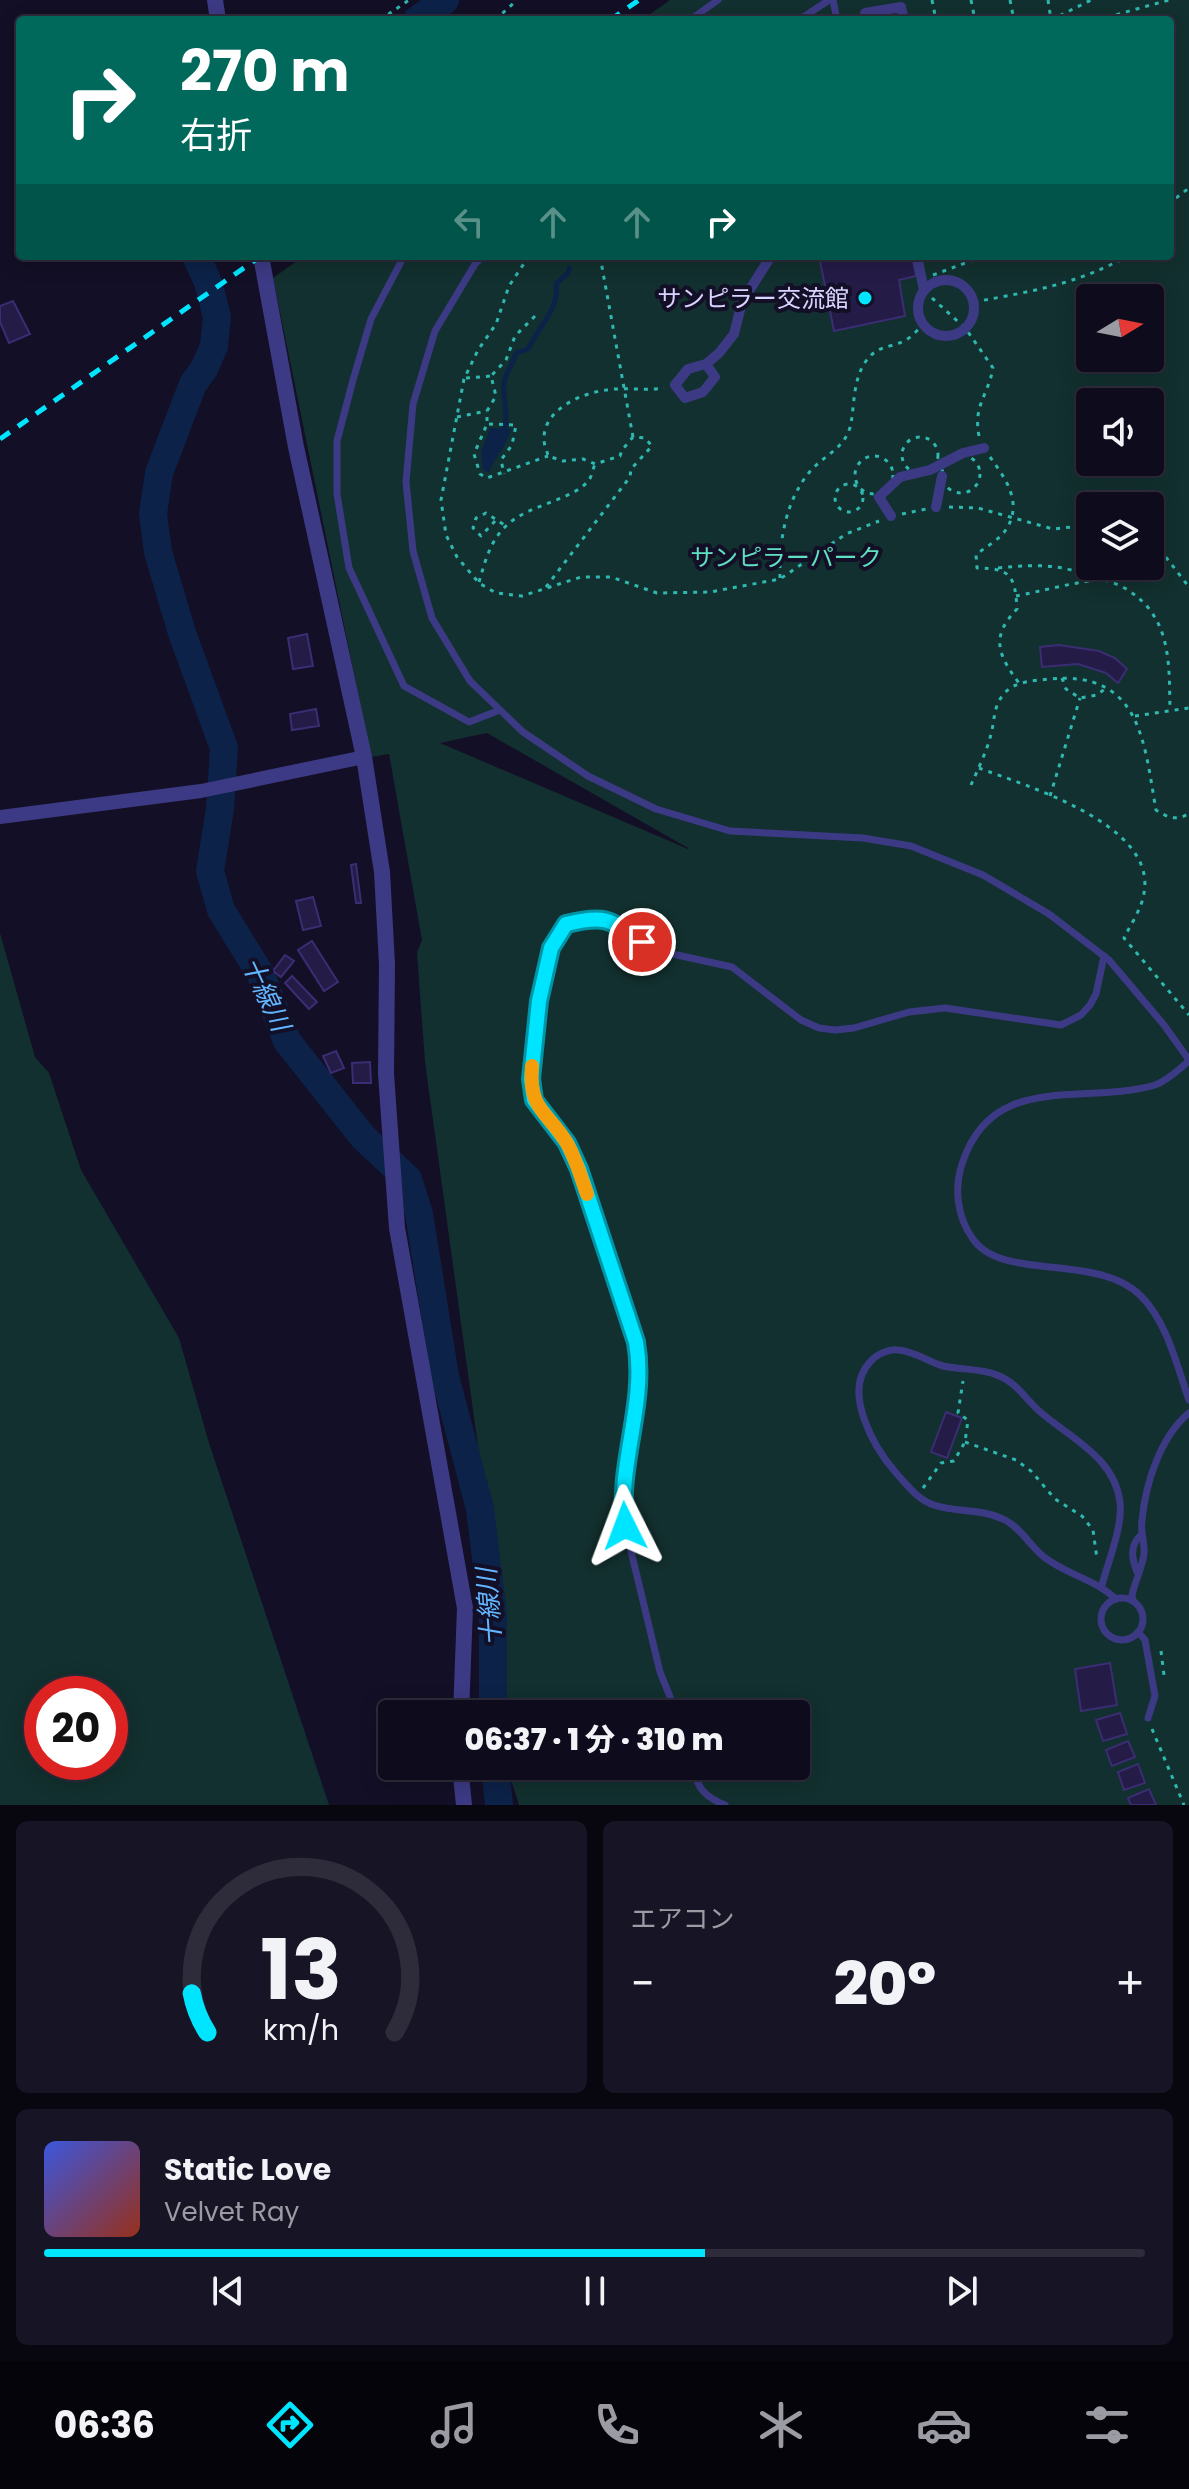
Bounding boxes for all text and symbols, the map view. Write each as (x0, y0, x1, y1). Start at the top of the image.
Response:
text: 270 m (180, 32, 350, 111)
icon: right (48, 48, 152, 152)
text: 右折 (180, 110, 252, 161)
icon: left (447, 200, 491, 244)
icon: ahead (531, 200, 575, 244)
icon: ahead (615, 200, 659, 244)
icon: right (699, 200, 743, 244)
place label: サンピラー交流館 (657, 282, 849, 315)
north arrow (1076, 284, 1164, 372)
map controls (1076, 284, 1164, 580)
marker: サンピラー交流館 (856, 289, 874, 307)
button: sound (1076, 388, 1164, 476)
button: layers (1076, 492, 1164, 580)
park label: サンピラーパーク (690, 541, 882, 574)
pin (608, 908, 676, 976)
icon: arrive (620, 920, 664, 964)
water label: 十線川 (233, 951, 300, 1040)
position arrow (583, 1484, 667, 1568)
water label: 十線川 (468, 1564, 510, 1647)
speed limit sign: 20 (24, 1676, 128, 1780)
text: 06:37 · 1 分 · 310 m (465, 1718, 723, 1761)
text: エアコン (631, 1901, 735, 1937)
text: 13 (260, 1912, 342, 2028)
text: 20° (834, 1942, 936, 2026)
text: − (631, 1953, 655, 2014)
text: + (1115, 1953, 1145, 2014)
text: km/h (263, 2010, 339, 2050)
text: Static Love (164, 2148, 331, 2191)
text: Velvet Ray (164, 2194, 299, 2230)
icon: previous (206, 2269, 250, 2313)
icon: pause (573, 2269, 617, 2313)
icon: next (940, 2269, 984, 2313)
icon: directions (262, 2397, 318, 2453)
icon: music (426, 2397, 482, 2453)
icon: phone (589, 2397, 645, 2453)
icon: climate (753, 2397, 809, 2453)
icon: car (916, 2397, 972, 2453)
icon: filters (1079, 2397, 1135, 2453)
text: 06:36 (54, 2400, 155, 2451)

